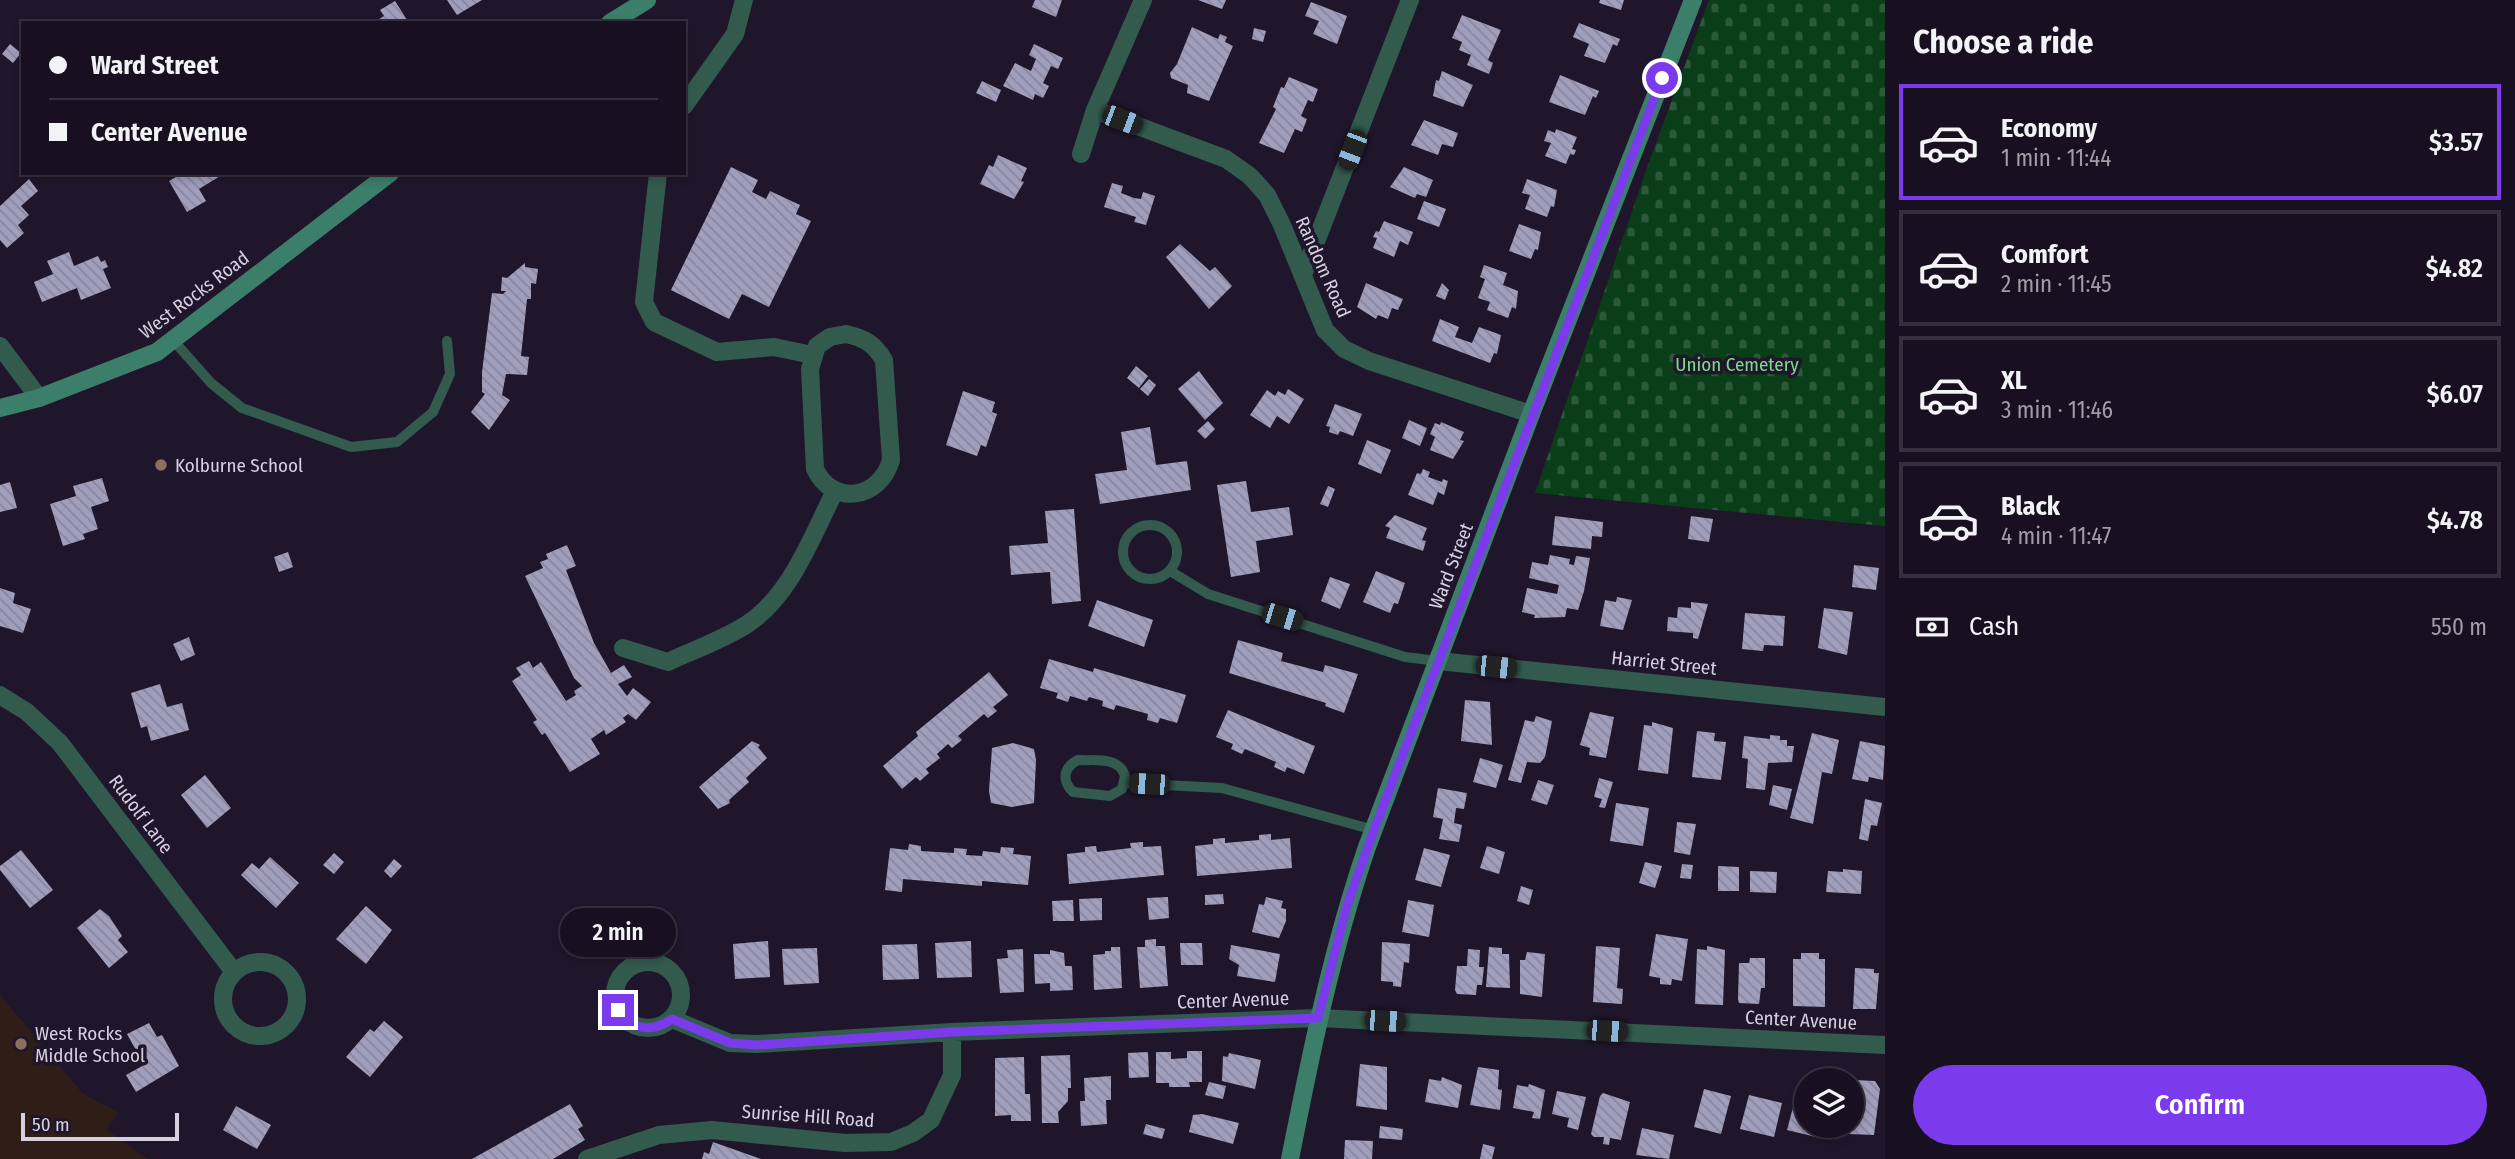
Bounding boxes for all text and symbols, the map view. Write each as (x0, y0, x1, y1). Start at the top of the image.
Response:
text: Choose a ride (1913, 23, 2094, 61)
text: Ward Street (91, 50, 219, 81)
route start (1646, 62, 1678, 94)
car (1099, 103, 1146, 137)
icon: car (1917, 111, 1980, 174)
text: Economy (2001, 113, 2097, 144)
text: Center Avenue (91, 117, 247, 148)
car (1335, 127, 1370, 173)
text: $3.57 (2429, 127, 2483, 158)
text: 1 min · 11:44 (2001, 144, 2111, 172)
street label: Random Road (1291, 213, 1355, 321)
icon: car (1917, 237, 1980, 300)
text: Comfort (2001, 239, 2089, 270)
street label: West Rocks Road (135, 246, 253, 344)
text: $4.82 (2426, 253, 2483, 284)
text: 2 min · 11:45 (2001, 270, 2112, 298)
park label: Union Cemetery (1675, 353, 1799, 376)
icon: car (1917, 363, 1980, 426)
text: XL (2001, 365, 2027, 396)
text: $6.07 (2427, 379, 2483, 410)
text: 3 min · 11:46 (2001, 396, 2113, 424)
place label: Kolburne School (175, 454, 303, 477)
marker: Kolburne School (153, 457, 169, 473)
icon: car (1917, 489, 1980, 552)
text: Black (2001, 491, 2060, 522)
text: $4.78 (2427, 505, 2483, 536)
street label: Ward Street (1424, 519, 1478, 612)
text: 4 min · 11:47 (2001, 522, 2111, 550)
car (1259, 601, 1306, 633)
icon: cash (1913, 608, 1951, 646)
text: Cash (1969, 611, 2019, 642)
text: 550 m (2431, 613, 2487, 641)
street label: Harriet Street (1610, 646, 1719, 680)
car (1475, 654, 1518, 680)
street label: Rudolf Lane (104, 770, 178, 858)
car (1128, 772, 1171, 796)
callout: 2 min (560, 908, 676, 958)
text: 2 min (592, 918, 644, 946)
street label: Center Avenue (1177, 987, 1289, 1013)
route end (602, 994, 634, 1026)
street label: Center Avenue (1744, 1006, 1858, 1034)
car (1364, 1009, 1407, 1033)
car (1586, 1019, 1629, 1043)
place label: West Rocks Middle School (35, 1022, 145, 1067)
marker: West Rocks Middle School (13, 1036, 29, 1052)
button: Confirm (1913, 1065, 2487, 1145)
map controls (1794, 1068, 1864, 1138)
button: layers (1794, 1068, 1864, 1138)
street label: Sunrise Hill Road (741, 1100, 875, 1132)
scale bar (21, 1110, 178, 1142)
text: 50 m (32, 1113, 70, 1136)

